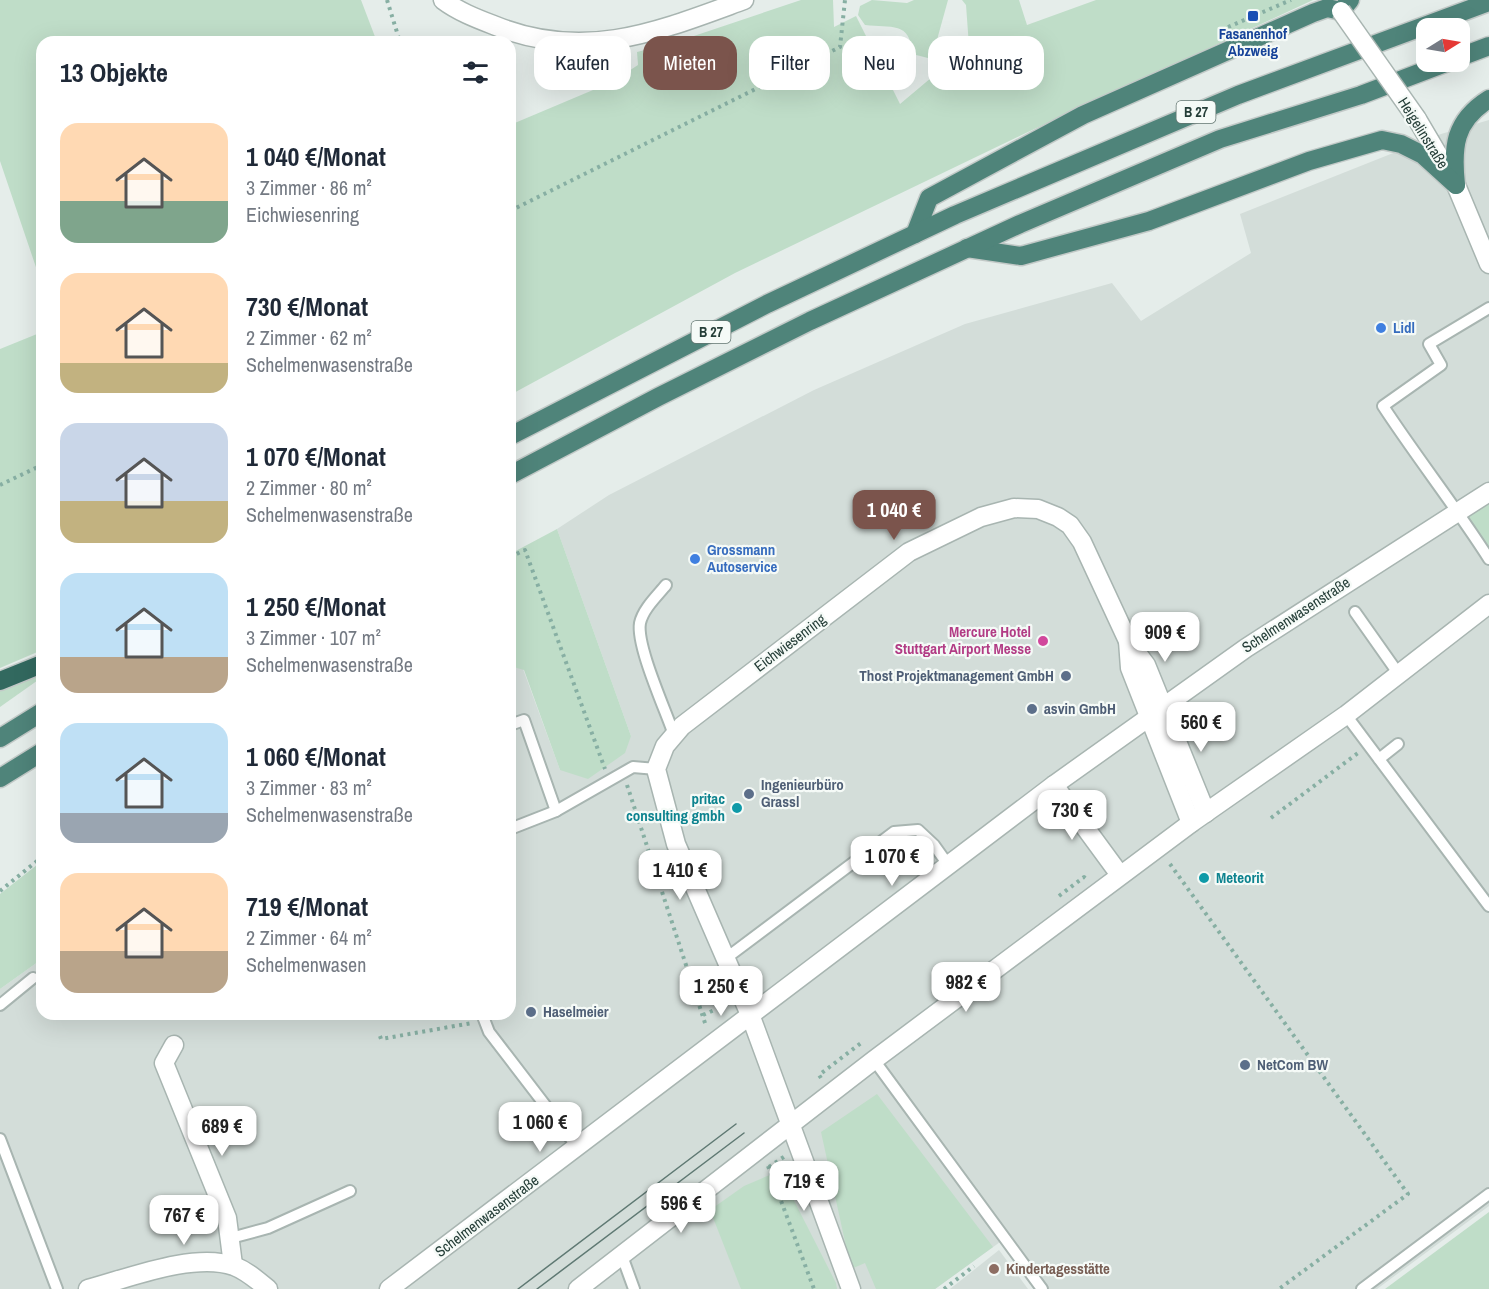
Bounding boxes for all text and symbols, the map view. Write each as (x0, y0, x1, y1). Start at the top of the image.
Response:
marker: Fasanenhof Abzweig (1246, 9, 1260, 23)
north arrow (1416, 18, 1470, 72)
map controls (1416, 18, 1470, 72)
place label: Fasanenhof Abzweig (1219, 23, 1288, 61)
chip: Kaufen (534, 36, 631, 90)
chip: Mieten (643, 36, 737, 90)
chip: Filter (749, 36, 830, 90)
chip: Neu (842, 36, 916, 90)
chip: Wohnung (928, 36, 1044, 90)
text: 13 Objekte (60, 55, 168, 90)
icon: filters (459, 56, 492, 89)
street label: Heigelinstraße (1393, 93, 1454, 173)
road number: B 27 (1176, 101, 1216, 123)
text: 1 040 €/Monat (246, 139, 386, 174)
icon: home (108, 147, 180, 219)
text: 3 Zimmer · 86 m² (246, 174, 372, 201)
text: Eichwiesenring (246, 201, 359, 228)
text: 730 €/Monat (246, 289, 368, 324)
icon: home (108, 297, 180, 369)
place label: Lidl (1393, 317, 1415, 338)
road number: B 27 (692, 321, 730, 343)
marker: Lidl (1374, 321, 1388, 335)
text: 2 Zimmer · 62 m² (246, 324, 372, 351)
text: Schelmenwasenstraße (246, 351, 413, 378)
text: 1 070 €/Monat (246, 439, 386, 474)
icon: home (108, 447, 180, 519)
text: 2 Zimmer · 80 m² (246, 474, 372, 501)
pin: 1 040 € (839, 490, 949, 541)
text: 1 040 € (867, 496, 921, 523)
text: Schelmenwasenstraße (246, 501, 413, 528)
place label: Grossmann Autoservice (707, 539, 778, 577)
marker: Grossmann Autoservice (688, 552, 702, 566)
street label: Schelmenwasenstraße (1238, 572, 1354, 657)
text: 1 250 €/Monat (246, 589, 386, 624)
icon: home (108, 597, 180, 669)
street label: Eichwiesenring (750, 609, 830, 676)
pin: 909 € (1123, 612, 1207, 663)
text: 909 € (1144, 618, 1186, 645)
place label: Mercure Hotel Stuttgart Airport Messe (895, 621, 1031, 659)
text: 3 Zimmer · 107 m² (246, 624, 381, 651)
marker: Mercure Hotel Stuttgart Airport Messe (1036, 634, 1050, 648)
text: Schelmenwasenstraße (246, 651, 413, 678)
place label: Thost Projektmanagement GmbH (859, 665, 1054, 686)
marker: Thost Projektmanagement GmbH (1059, 669, 1073, 683)
place label: asvin GmbH (1044, 698, 1116, 719)
marker: asvin GmbH (1025, 702, 1039, 716)
pin: 560 € (1159, 702, 1243, 753)
text: 560 € (1180, 708, 1222, 735)
text: 1 060 €/Monat (246, 739, 386, 774)
icon: home (108, 747, 180, 819)
text: 3 Zimmer · 83 m² (246, 774, 372, 801)
place label: Ingenieurbüro Grassl (761, 774, 844, 812)
marker: Ingenieurbüro Grassl (742, 787, 756, 801)
place label: pritac consulting gmbh (626, 788, 725, 826)
pin: 730 € (1030, 790, 1114, 841)
text: 730 € (1051, 796, 1093, 823)
text: Schelmenwasenstraße (246, 801, 413, 828)
marker: pritac consulting gmbh (730, 801, 744, 815)
pin: 1 070 € (837, 836, 947, 887)
text: 1 070 € (865, 842, 919, 869)
pin: 1 410 € (625, 850, 735, 901)
text: 1 410 € (653, 856, 707, 883)
place label: Meteorit (1216, 867, 1264, 888)
marker: Meteorit (1197, 871, 1211, 885)
text: 719 €/Monat (246, 889, 368, 924)
icon: home (108, 897, 180, 969)
text: 2 Zimmer · 64 m² (246, 924, 372, 951)
text: Schelmenwasen (246, 951, 366, 978)
pin: 982 € (924, 962, 1008, 1013)
pin: 1 250 € (666, 966, 776, 1017)
text: 982 € (945, 968, 987, 995)
text: 1 250 € (694, 972, 748, 999)
place label: Haselmeier (543, 1001, 609, 1022)
marker: Haselmeier (524, 1005, 538, 1019)
place label: NetCom BW (1257, 1054, 1328, 1075)
marker: NetCom BW (1238, 1058, 1252, 1072)
pin: 1 060 € (485, 1102, 595, 1153)
pin: 689 € (180, 1106, 264, 1157)
text: 1 060 € (513, 1108, 567, 1135)
text: 689 € (201, 1112, 243, 1139)
pin: 719 € (762, 1161, 846, 1212)
text: 719 € (783, 1167, 825, 1194)
street label: Schelmenwasenstraße (430, 1169, 543, 1262)
pin: 596 € (639, 1183, 723, 1234)
text: 596 € (660, 1189, 702, 1216)
pin: 767 € (142, 1195, 226, 1246)
text: 767 € (163, 1201, 205, 1228)
place label: Kindertagesstätte (1006, 1258, 1110, 1279)
marker: Kindertagesstätte (987, 1262, 1001, 1276)

